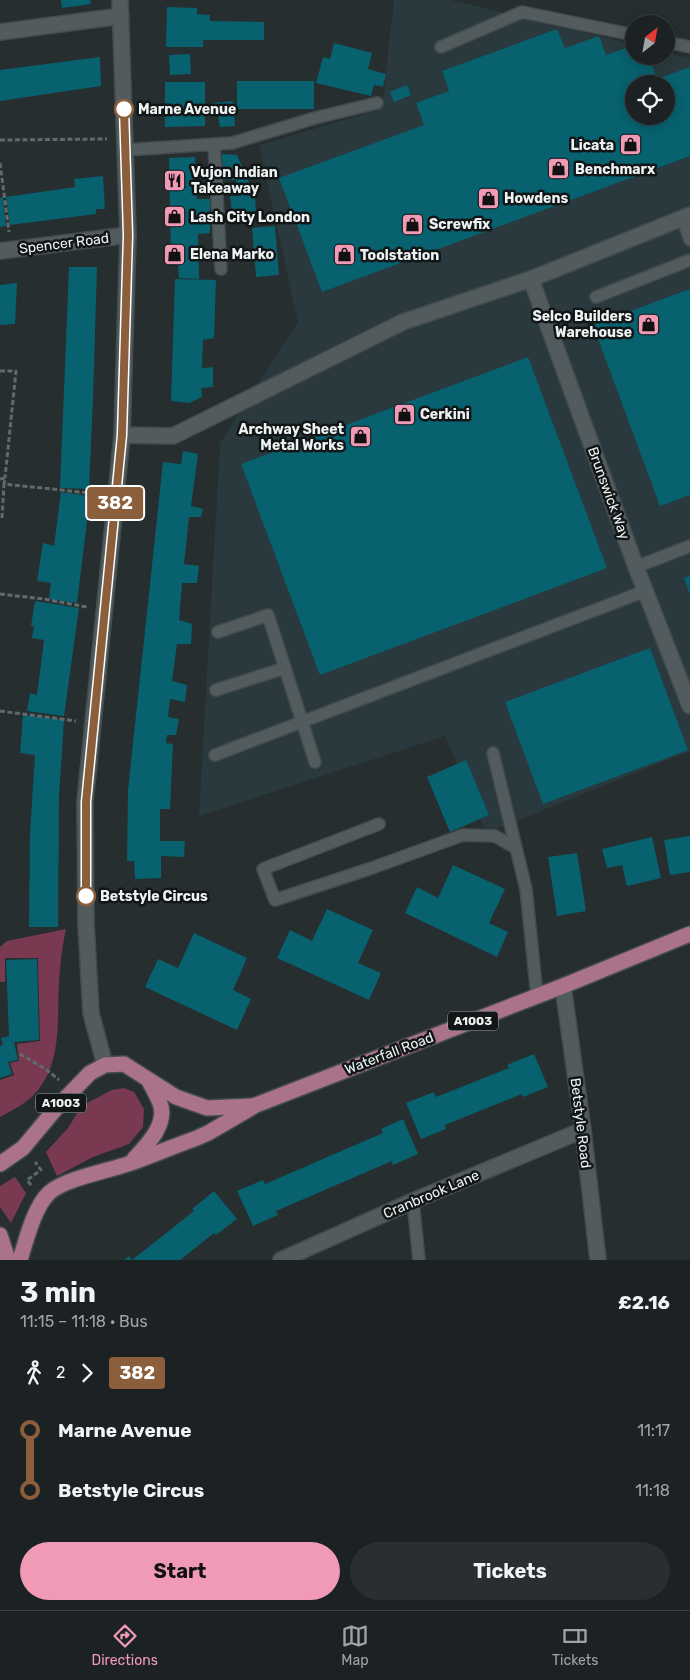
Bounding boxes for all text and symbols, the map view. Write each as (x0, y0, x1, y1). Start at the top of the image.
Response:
north arrow (625, 15, 675, 65)
map controls (625, 15, 675, 125)
button: locate (625, 75, 675, 125)
marker: Marne Avenue (114, 99, 134, 119)
place label: Marne Avenue (138, 101, 236, 118)
shop icon: Licata (618, 133, 642, 157)
place label: Licata (570, 137, 614, 154)
shop icon: Benchmarx (547, 157, 571, 181)
place label: Benchmarx (575, 161, 656, 178)
place label: Vujon Indian Takeaway (191, 164, 278, 197)
restaurant icon: Vujon Indian Takeaway (163, 168, 187, 192)
shop icon: Howdens (476, 186, 500, 210)
place label: Howdens (504, 190, 568, 207)
shop icon: Lash City London (162, 205, 186, 229)
place label: Lash City London (190, 209, 310, 226)
shop icon: Screwfix (401, 212, 425, 236)
place label: Screwfix (429, 216, 491, 233)
street label: Spencer Road (18, 230, 110, 257)
shop icon: Elena Marko (162, 242, 186, 266)
shop icon: Toolstation (332, 243, 356, 267)
place label: Elena Marko (190, 246, 274, 263)
place label: Toolstation (360, 247, 439, 264)
place label: Selco Builders Warehouse (533, 308, 632, 341)
shop icon: Selco Builders Warehouse (636, 312, 660, 336)
shop icon: Cerkini (392, 402, 416, 426)
place label: Cerkini (420, 406, 470, 423)
place label: Archway Sheet Metal Works (238, 421, 344, 454)
shop icon: Archway Sheet Metal Works (348, 425, 372, 449)
street label: Brunswick Way (584, 445, 633, 542)
line badge: 382 (86, 487, 144, 519)
text: 382 (97, 492, 133, 514)
marker: Betstyle Circus (76, 886, 96, 906)
place label: Betstyle Circus (100, 888, 208, 905)
road number: A1003 (448, 1011, 498, 1030)
street label: Waterfall Road (342, 1029, 436, 1078)
street label: Betstyle Road (567, 1077, 594, 1169)
road number: A1003 (36, 1094, 86, 1112)
street label: Cranbrook Lane (381, 1166, 482, 1222)
text: 3 min (20, 1276, 96, 1309)
text: £2.16 (618, 1291, 670, 1314)
text: 11:15 – 11:18 · Bus (20, 1312, 148, 1331)
icon: walk (20, 1359, 48, 1387)
icon: forward (73, 1359, 101, 1387)
text: 382 (119, 1362, 155, 1384)
text: 2 (56, 1363, 65, 1382)
text: Marne Avenue (58, 1419, 191, 1442)
text: 11:17 (637, 1421, 670, 1440)
text: Betstyle Circus (58, 1479, 204, 1502)
text: 11:18 (635, 1481, 670, 1500)
button: Start (20, 1542, 340, 1600)
button: Tickets (350, 1542, 670, 1600)
tab: Directions (92, 1622, 158, 1669)
tab: Map (341, 1622, 369, 1669)
tab: Tickets (552, 1622, 598, 1669)

